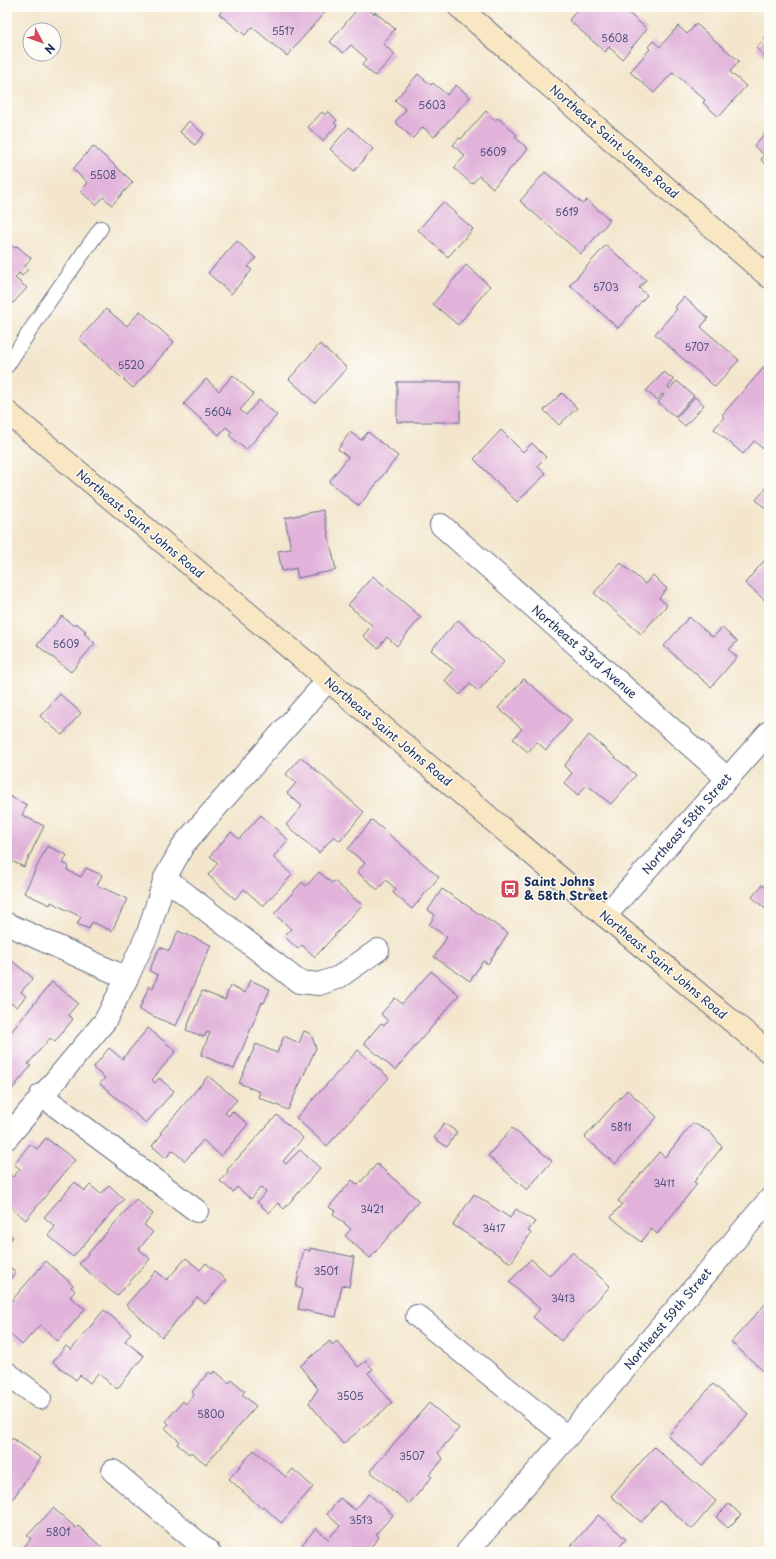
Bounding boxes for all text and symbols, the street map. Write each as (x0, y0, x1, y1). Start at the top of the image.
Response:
north arrow (22, 22, 62, 62)
house number: 5517 (272, 23, 295, 38)
house number: 5608 (601, 30, 629, 45)
text: N (40, 40, 59, 58)
street label: Northeast Saint James Road (546, 80, 683, 202)
house number: 5603 (418, 97, 446, 112)
house number: 5609 (480, 144, 506, 159)
house number: 5508 (90, 167, 116, 182)
house number: 5619 (555, 204, 579, 219)
house number: 5703 (593, 279, 619, 294)
house number: 5707 (685, 339, 710, 354)
house number: 5520 (118, 357, 144, 372)
house number: 5604 (204, 404, 232, 419)
street label: Northeast Saint Johns Road (73, 464, 208, 582)
street label: Northeast 33rd Avenue (528, 600, 642, 702)
house number: 5609 (53, 636, 79, 651)
street label: Northeast Saint Johns Road (321, 672, 456, 790)
street label: Northeast 58th Street (637, 769, 735, 878)
place label: Saint Johns & 58th Street (524, 872, 608, 904)
bus stop icon: Saint Johns & 58th Street (499, 878, 521, 900)
street label: Northeast Saint Johns Road (596, 905, 731, 1023)
house number: 5811 (610, 1119, 632, 1134)
house number: 3411 (653, 1175, 675, 1190)
house number: 3421 (360, 1201, 384, 1216)
house number: 3417 (483, 1220, 506, 1235)
house number: 3501 (314, 1263, 338, 1278)
street label: Northeast 59th Street (619, 1263, 715, 1373)
house number: 3413 (551, 1290, 575, 1305)
house number: 3505 (337, 1388, 364, 1403)
house number: 5800 (197, 1406, 225, 1421)
house number: 3507 (399, 1448, 425, 1463)
house number: 3513 (349, 1512, 373, 1527)
house number: 5801 (46, 1524, 70, 1539)

